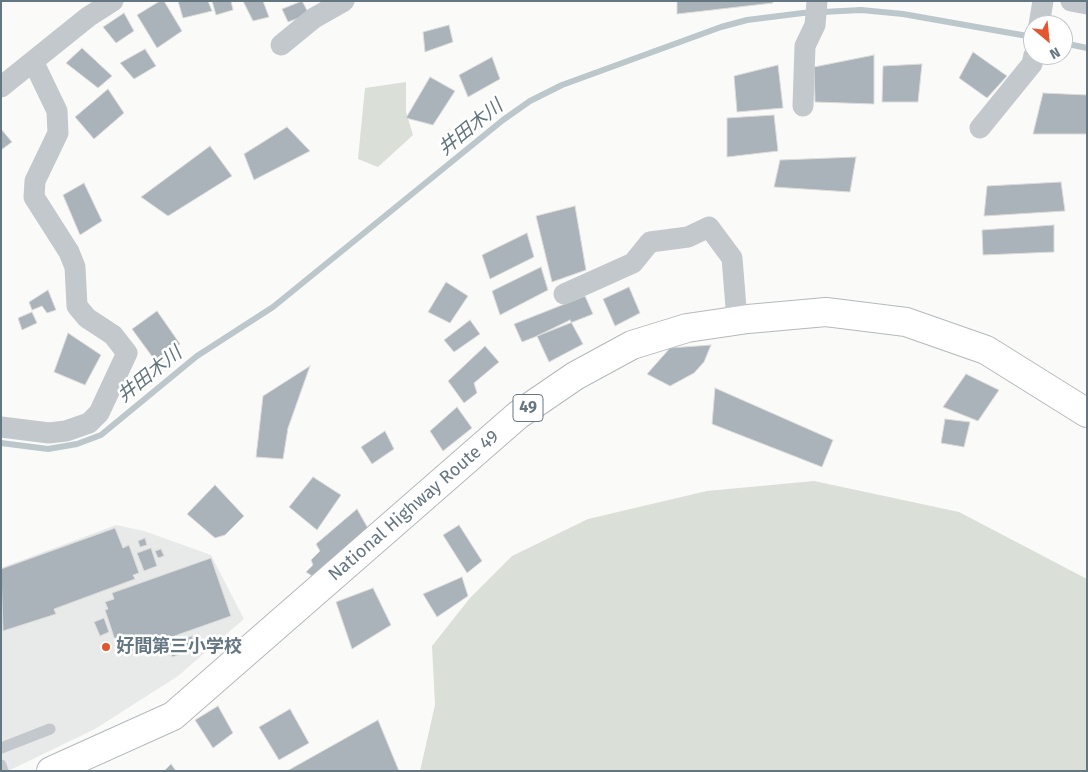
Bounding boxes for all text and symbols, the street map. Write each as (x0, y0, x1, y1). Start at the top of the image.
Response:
north arrow (1023, 15, 1073, 65)
text: N (1047, 43, 1063, 62)
water label: 井田木川 (434, 95, 508, 161)
water label: 井田木川 (113, 342, 187, 408)
road number: 49 (513, 394, 543, 422)
street label: National Highway Route 49 (324, 426, 504, 586)
place label: 好間第三小学校 (116, 636, 242, 658)
marker: 好間第三小学校 (100, 641, 112, 653)

